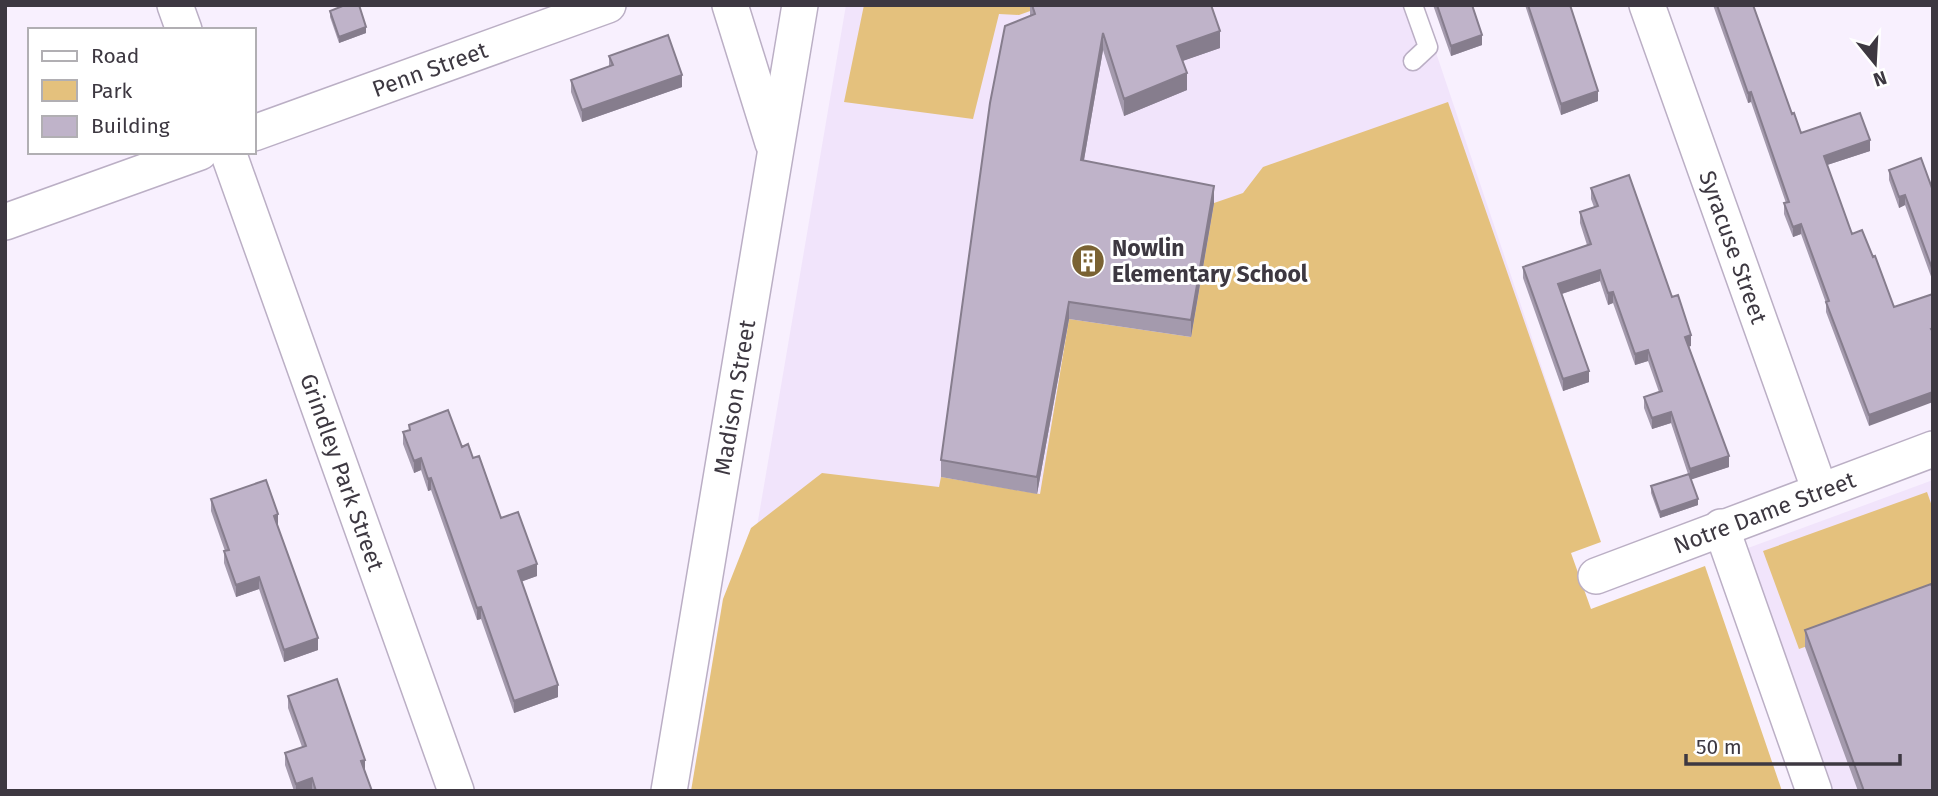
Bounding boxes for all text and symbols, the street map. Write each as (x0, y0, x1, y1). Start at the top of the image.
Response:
legend (28, 28, 256, 154)
north arrow (1840, 28, 1910, 98)
street label: Penn Street (368, 35, 492, 103)
text: Road (91, 43, 139, 69)
text: N (1871, 66, 1890, 92)
text: Park (91, 78, 133, 104)
text: Building (91, 113, 170, 139)
street label: Syracuse Street (1693, 167, 1773, 328)
place label: Nowlin Elementary School (1112, 234, 1308, 288)
building icon: Nowlin Elementary School (1069, 242, 1107, 280)
street label: Madison Street (708, 317, 761, 477)
street label: Grindley Park Street (294, 370, 391, 575)
street label: Notre Dame Street (1670, 465, 1860, 560)
scale bar (1686, 722, 1899, 766)
text: 50 m (1696, 734, 1742, 760)

